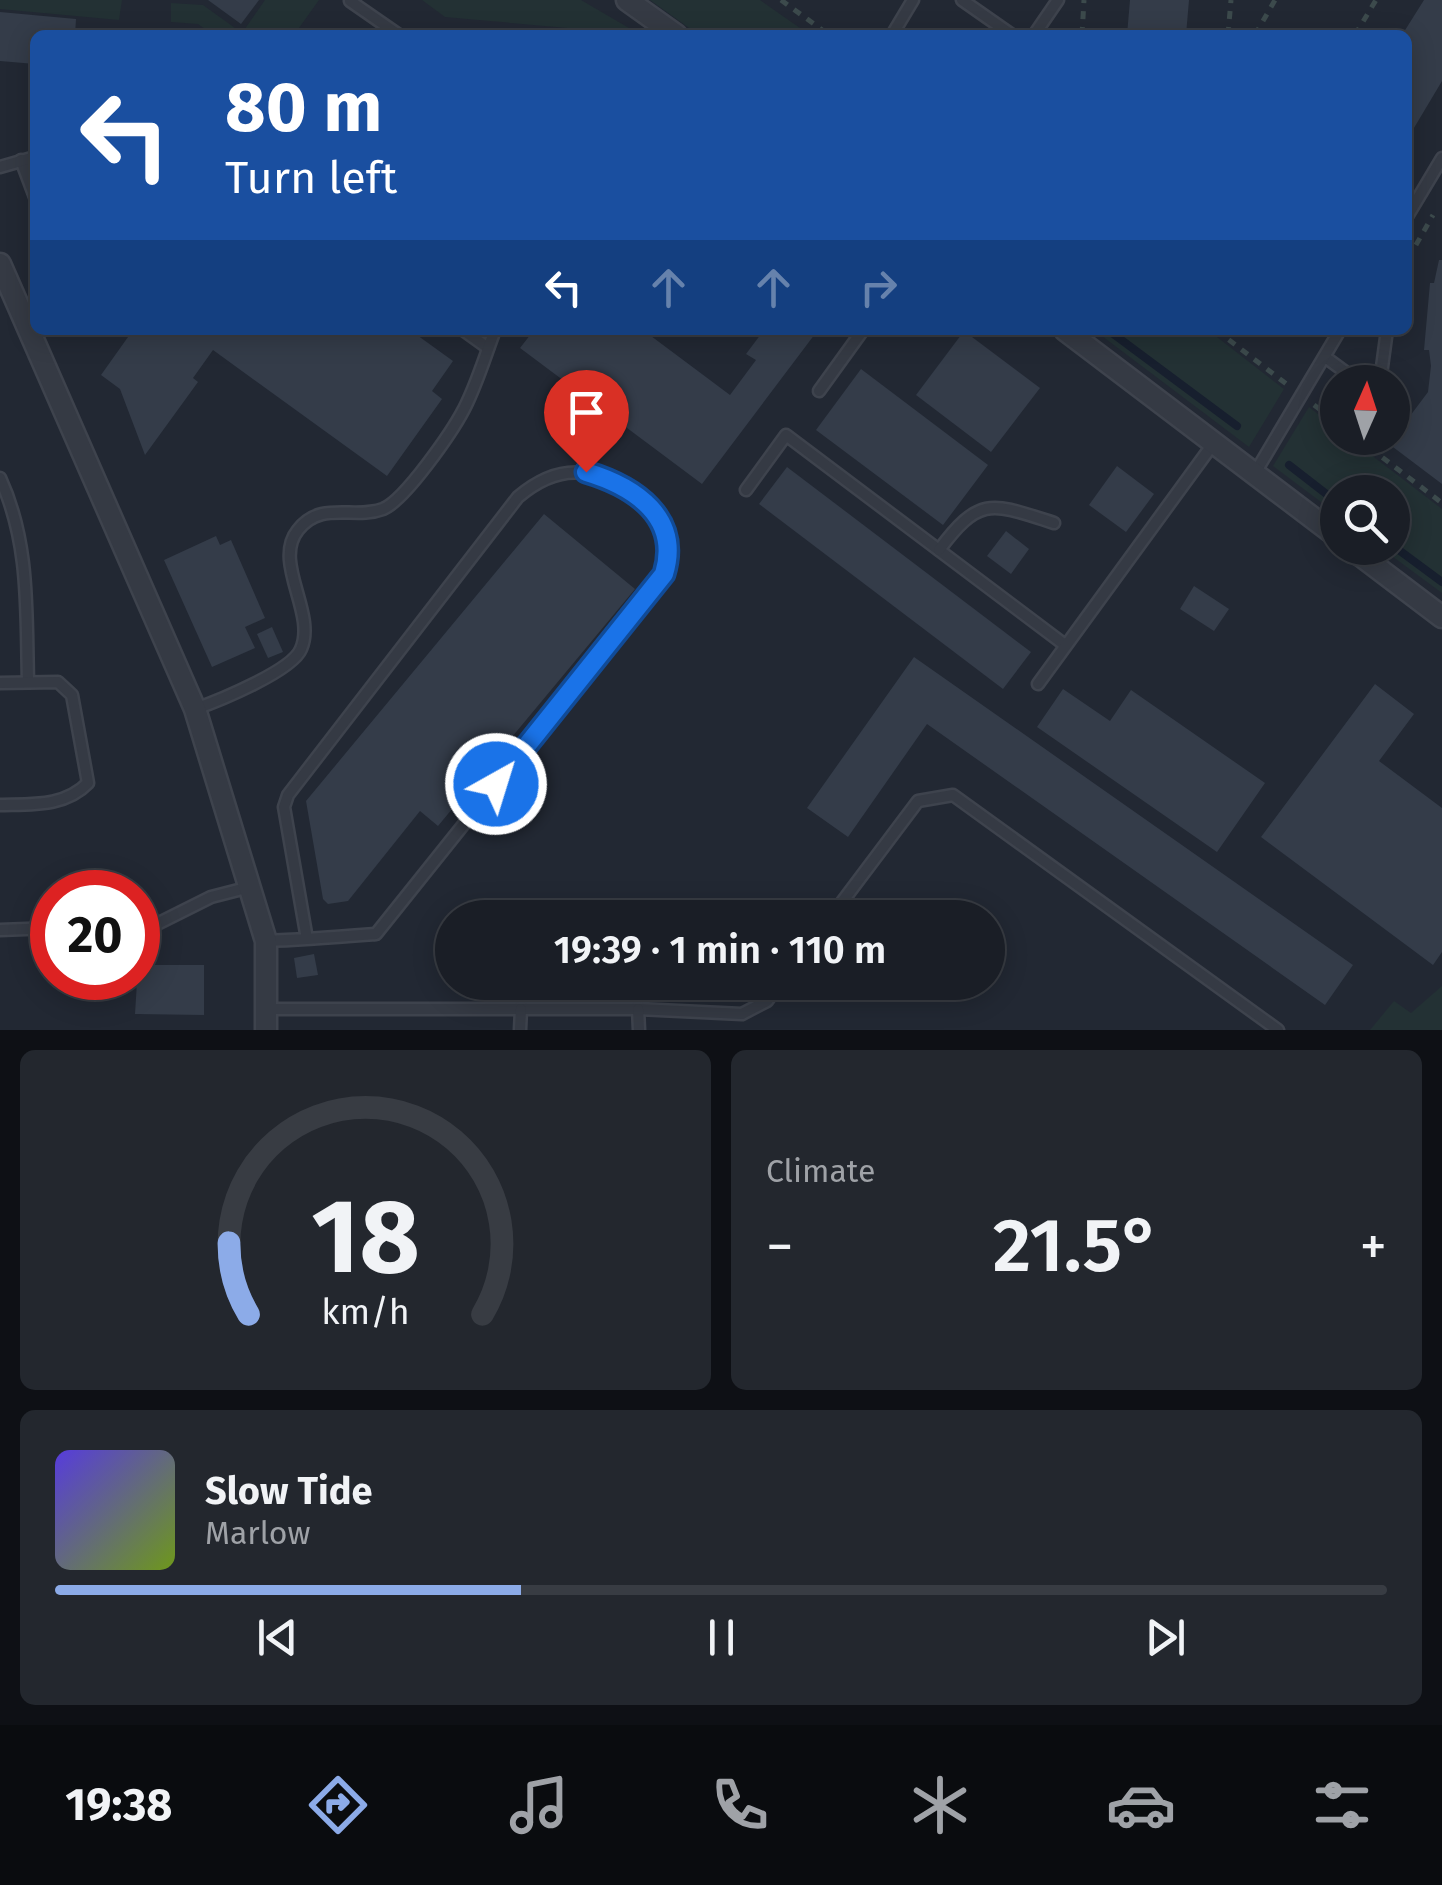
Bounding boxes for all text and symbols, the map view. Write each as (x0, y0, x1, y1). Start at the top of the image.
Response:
text: 80 m (225, 66, 382, 150)
icon: left (60, 70, 190, 200)
text: Turn left (225, 151, 397, 205)
icon: left (536, 260, 591, 315)
icon: ahead (641, 260, 696, 315)
icon: ahead (746, 260, 801, 315)
icon: right (851, 260, 906, 315)
north arrow (1320, 365, 1410, 455)
map controls (1320, 365, 1410, 565)
pin (544, 370, 629, 473)
icon: arrive (559, 385, 614, 440)
button: search (1320, 475, 1410, 565)
position arrow (444, 732, 548, 836)
speed limit sign: 20 (30, 870, 160, 1000)
text: 19:39 · 1 min · 110 m (554, 927, 886, 973)
text: Climate (766, 1152, 875, 1190)
text: 18 (311, 1175, 420, 1300)
text: 21.5° (993, 1201, 1160, 1291)
text: − (766, 1214, 794, 1280)
text: + (1360, 1214, 1387, 1280)
text: km/h (321, 1291, 410, 1333)
text: Slow Tide (205, 1468, 373, 1514)
text: Marlow (205, 1514, 311, 1552)
icon: previous (250, 1610, 305, 1665)
icon: pause (694, 1610, 749, 1665)
icon: next (1138, 1610, 1193, 1665)
icon: directions (303, 1770, 373, 1840)
icon: music (504, 1770, 574, 1840)
icon: phone (705, 1770, 775, 1840)
icon: climate (905, 1770, 975, 1840)
icon: car (1106, 1770, 1176, 1840)
icon: filters (1307, 1770, 1377, 1840)
text: 19:38 (65, 1778, 173, 1832)

